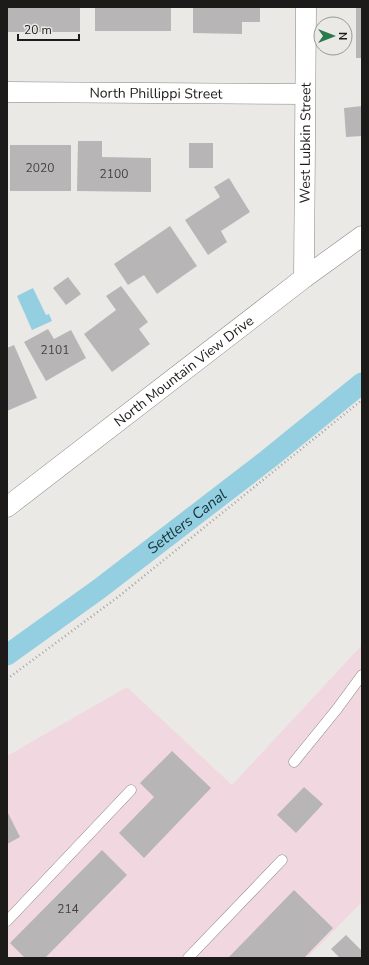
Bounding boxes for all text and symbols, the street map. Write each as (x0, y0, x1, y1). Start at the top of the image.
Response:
scale bar (18, 16, 79, 42)
north arrow (313, 16, 353, 56)
text: 20 m (24, 22, 52, 38)
text: N (335, 32, 350, 40)
street label: West Lubkin Street (296, 82, 315, 203)
street label: North Phillippi Street (89, 84, 223, 103)
house number: 2020 (26, 160, 54, 176)
house number: 2100 (100, 166, 128, 182)
street label: North Mountain View Drive (110, 311, 258, 431)
house number: 2101 (41, 342, 69, 358)
water label: Settlers Canal (143, 485, 231, 558)
house number: 214 (57, 901, 79, 917)

